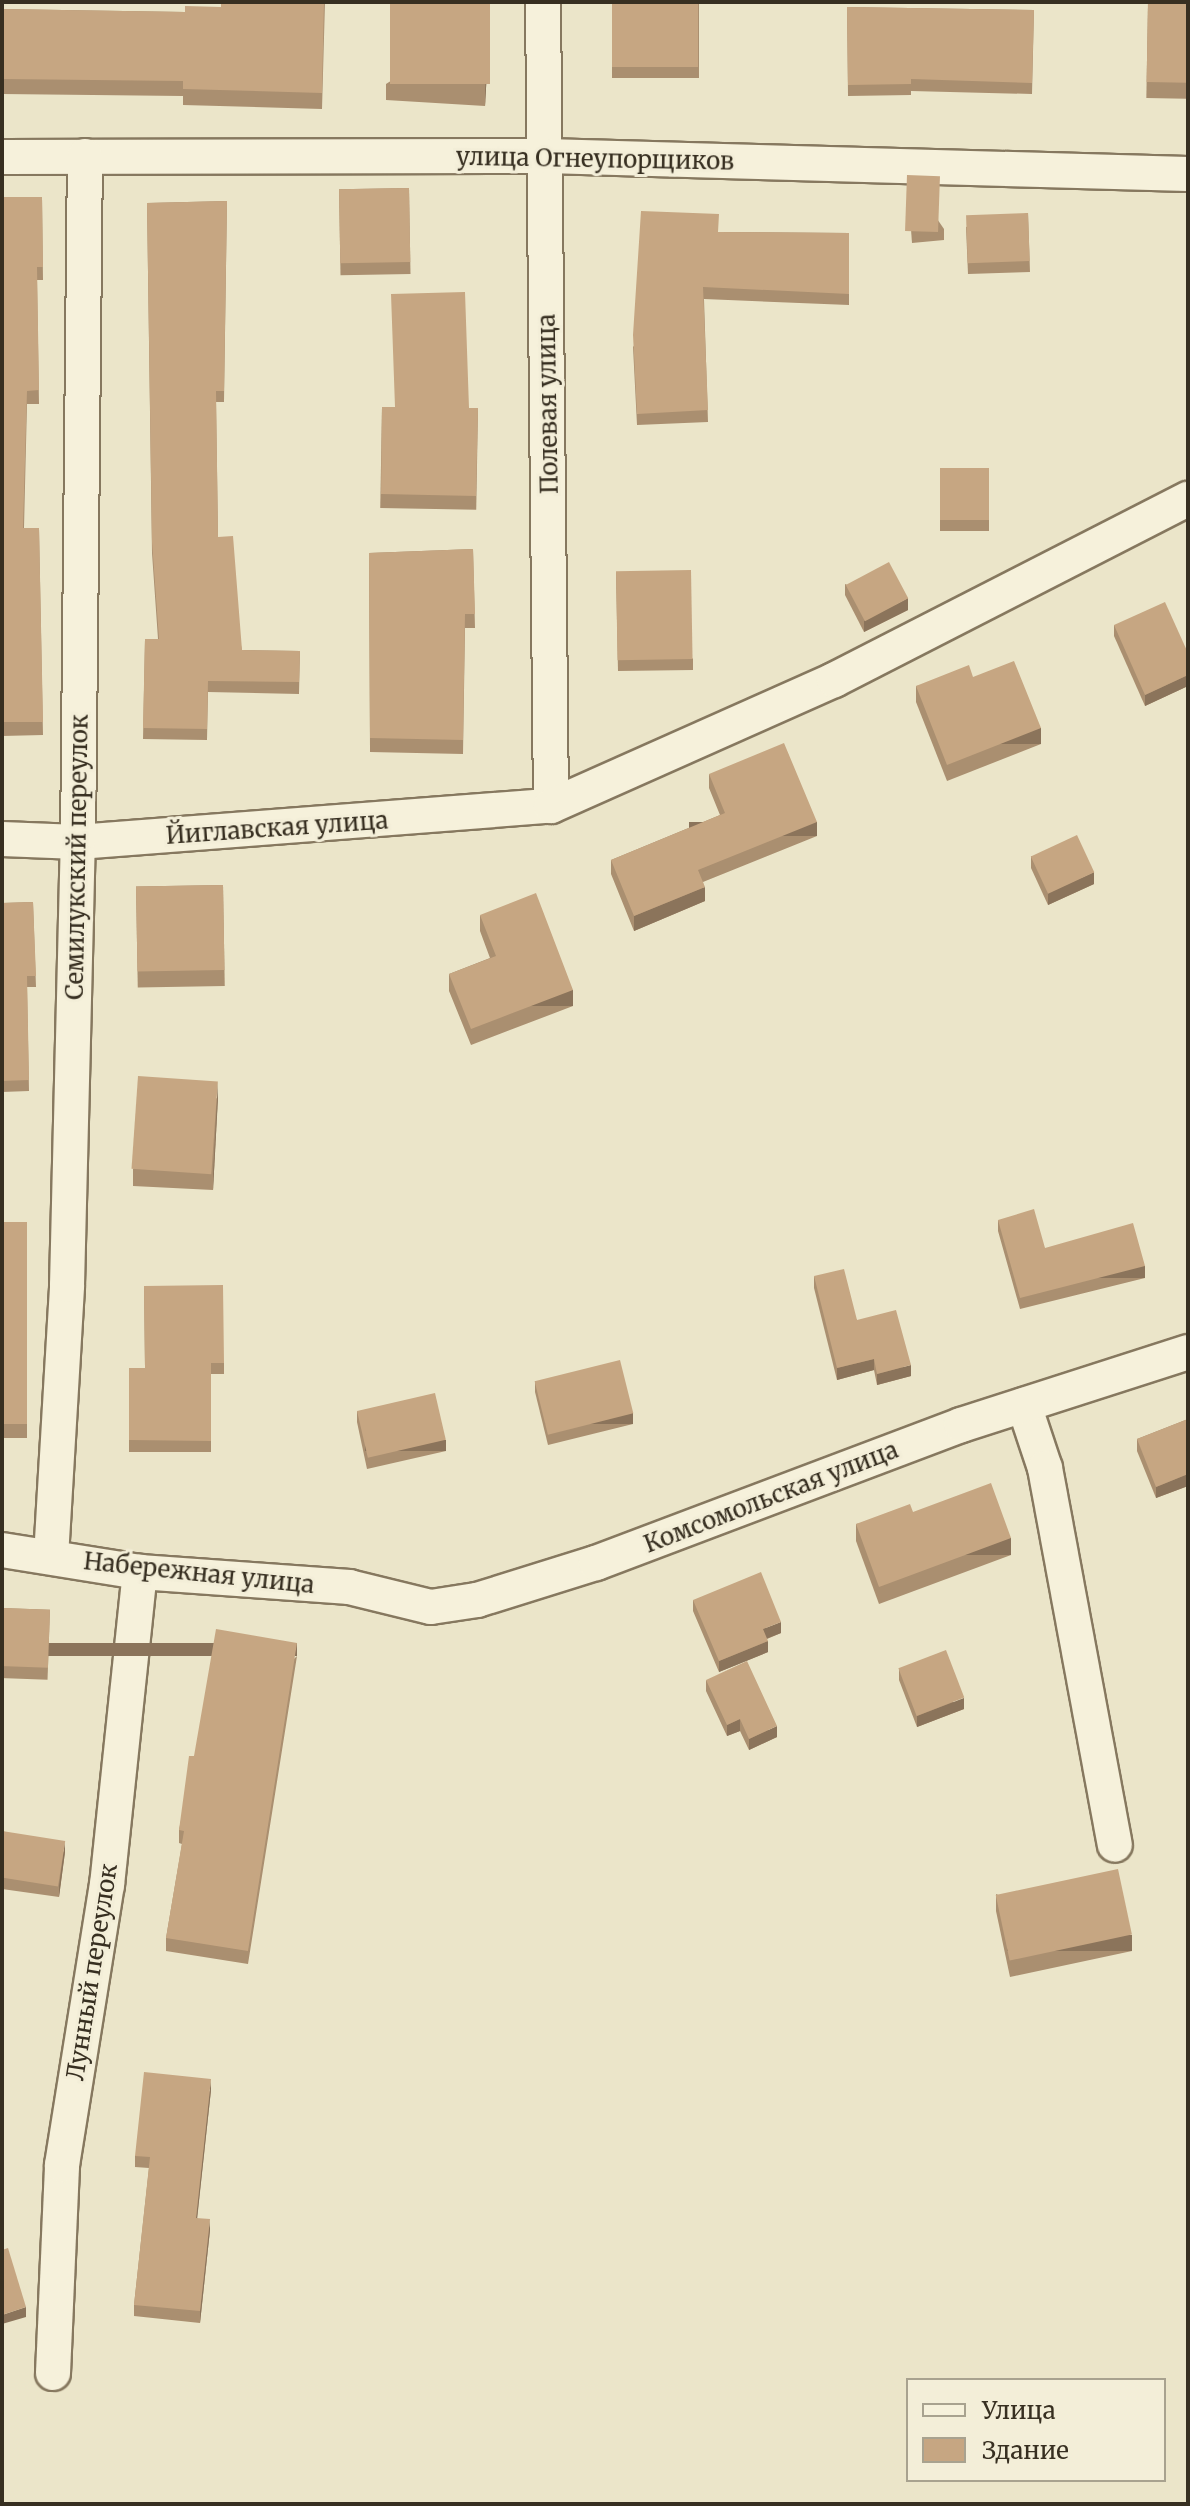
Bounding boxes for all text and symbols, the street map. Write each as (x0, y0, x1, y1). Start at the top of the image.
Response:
street label: улица Огнеупорщиков (456, 142, 734, 176)
street label: Полевая улица (532, 314, 564, 494)
street label: Семилукский переулок (60, 714, 94, 1000)
street label: Йиглавская улица (165, 806, 389, 850)
street label: Комсомольская улица (640, 1435, 902, 1559)
street label: Набережная улица (82, 1547, 316, 1599)
street label: Лунный переулок (61, 1862, 123, 2082)
legend (906, 2378, 1166, 2482)
text: Улица (982, 2395, 1056, 2426)
text: Здание (982, 2435, 1069, 2466)

